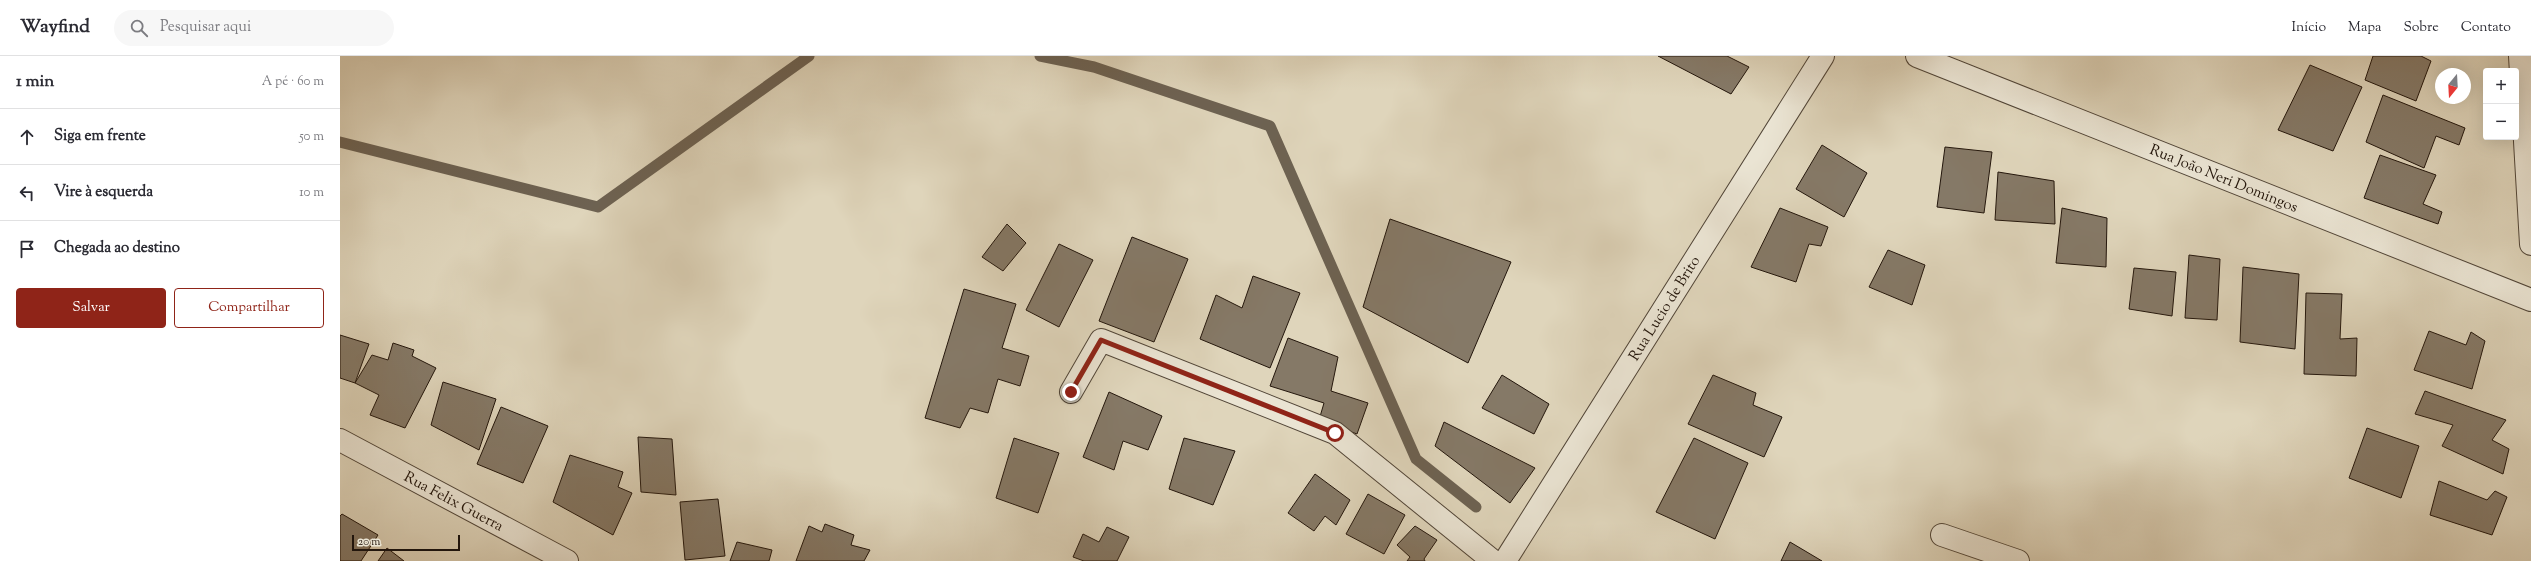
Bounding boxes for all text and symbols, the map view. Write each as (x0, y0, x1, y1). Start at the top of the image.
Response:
search box (114, 10, 394, 46)
text: Wayfind (20, 14, 90, 41)
icon: search (128, 17, 150, 39)
text: Pesquisar aqui (160, 17, 251, 38)
text: Início (2291, 18, 2326, 38)
text: Mapa (2348, 18, 2381, 38)
text: Sobre (2403, 18, 2439, 38)
text: Contato (2461, 18, 2511, 38)
north arrow (2435, 68, 2471, 104)
map controls (2483, 68, 2519, 140)
button: + (2483, 68, 2519, 104)
text: 1 min (16, 70, 54, 94)
text: A pé · 60 m (262, 73, 324, 91)
button: − (2483, 104, 2519, 140)
icon: ahead (16, 126, 38, 148)
text: Siga em frente (54, 126, 146, 147)
text: 50 m (299, 128, 324, 146)
street label: Rua João Neri Domingos (2146, 140, 2301, 219)
icon: left (16, 182, 38, 204)
text: Vire à esquerda (54, 182, 153, 203)
text: 10 m (299, 184, 324, 202)
icon: arrive (16, 238, 38, 260)
text: Chegada ao destino (54, 238, 180, 259)
street label: Rua Lucio de Brito (1625, 252, 1706, 365)
button: Salvar (16, 288, 166, 328)
button: Compartilhar (174, 288, 324, 328)
route end (1062, 383, 1080, 401)
route start (1326, 424, 1344, 442)
street label: Rua Felix Guerra (400, 467, 507, 537)
scale bar (352, 533, 460, 552)
text: 20 m (358, 534, 380, 550)

